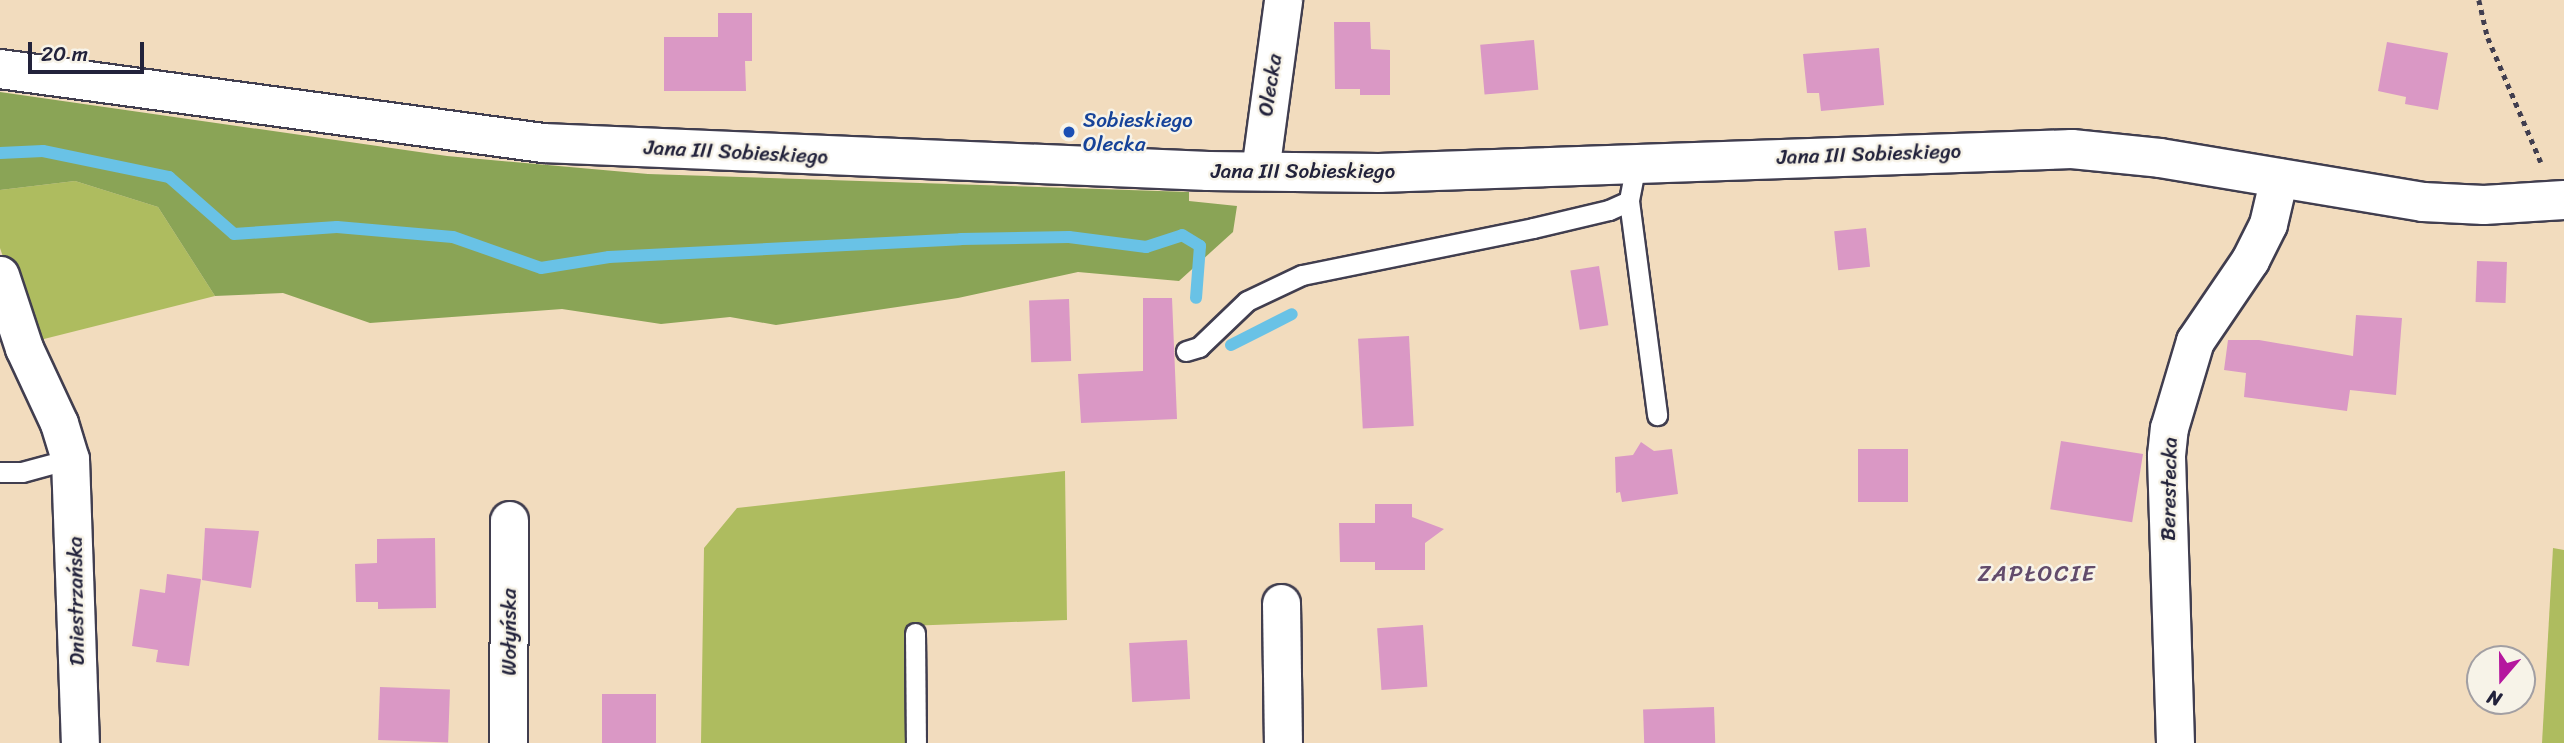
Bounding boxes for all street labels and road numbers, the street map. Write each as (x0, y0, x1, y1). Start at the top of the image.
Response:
street label: Olecka (1253, 52, 1287, 118)
street label: Jana III Sobieskiego (643, 135, 829, 169)
street label: Jana III Sobieskiego (1777, 138, 1961, 170)
street label: Jana III Sobieskiego (1211, 158, 1395, 184)
street label: Berestecka (2155, 437, 2183, 541)
street label: Dniestrzańska (62, 536, 90, 666)
street label: Wołyńska (496, 588, 522, 676)

